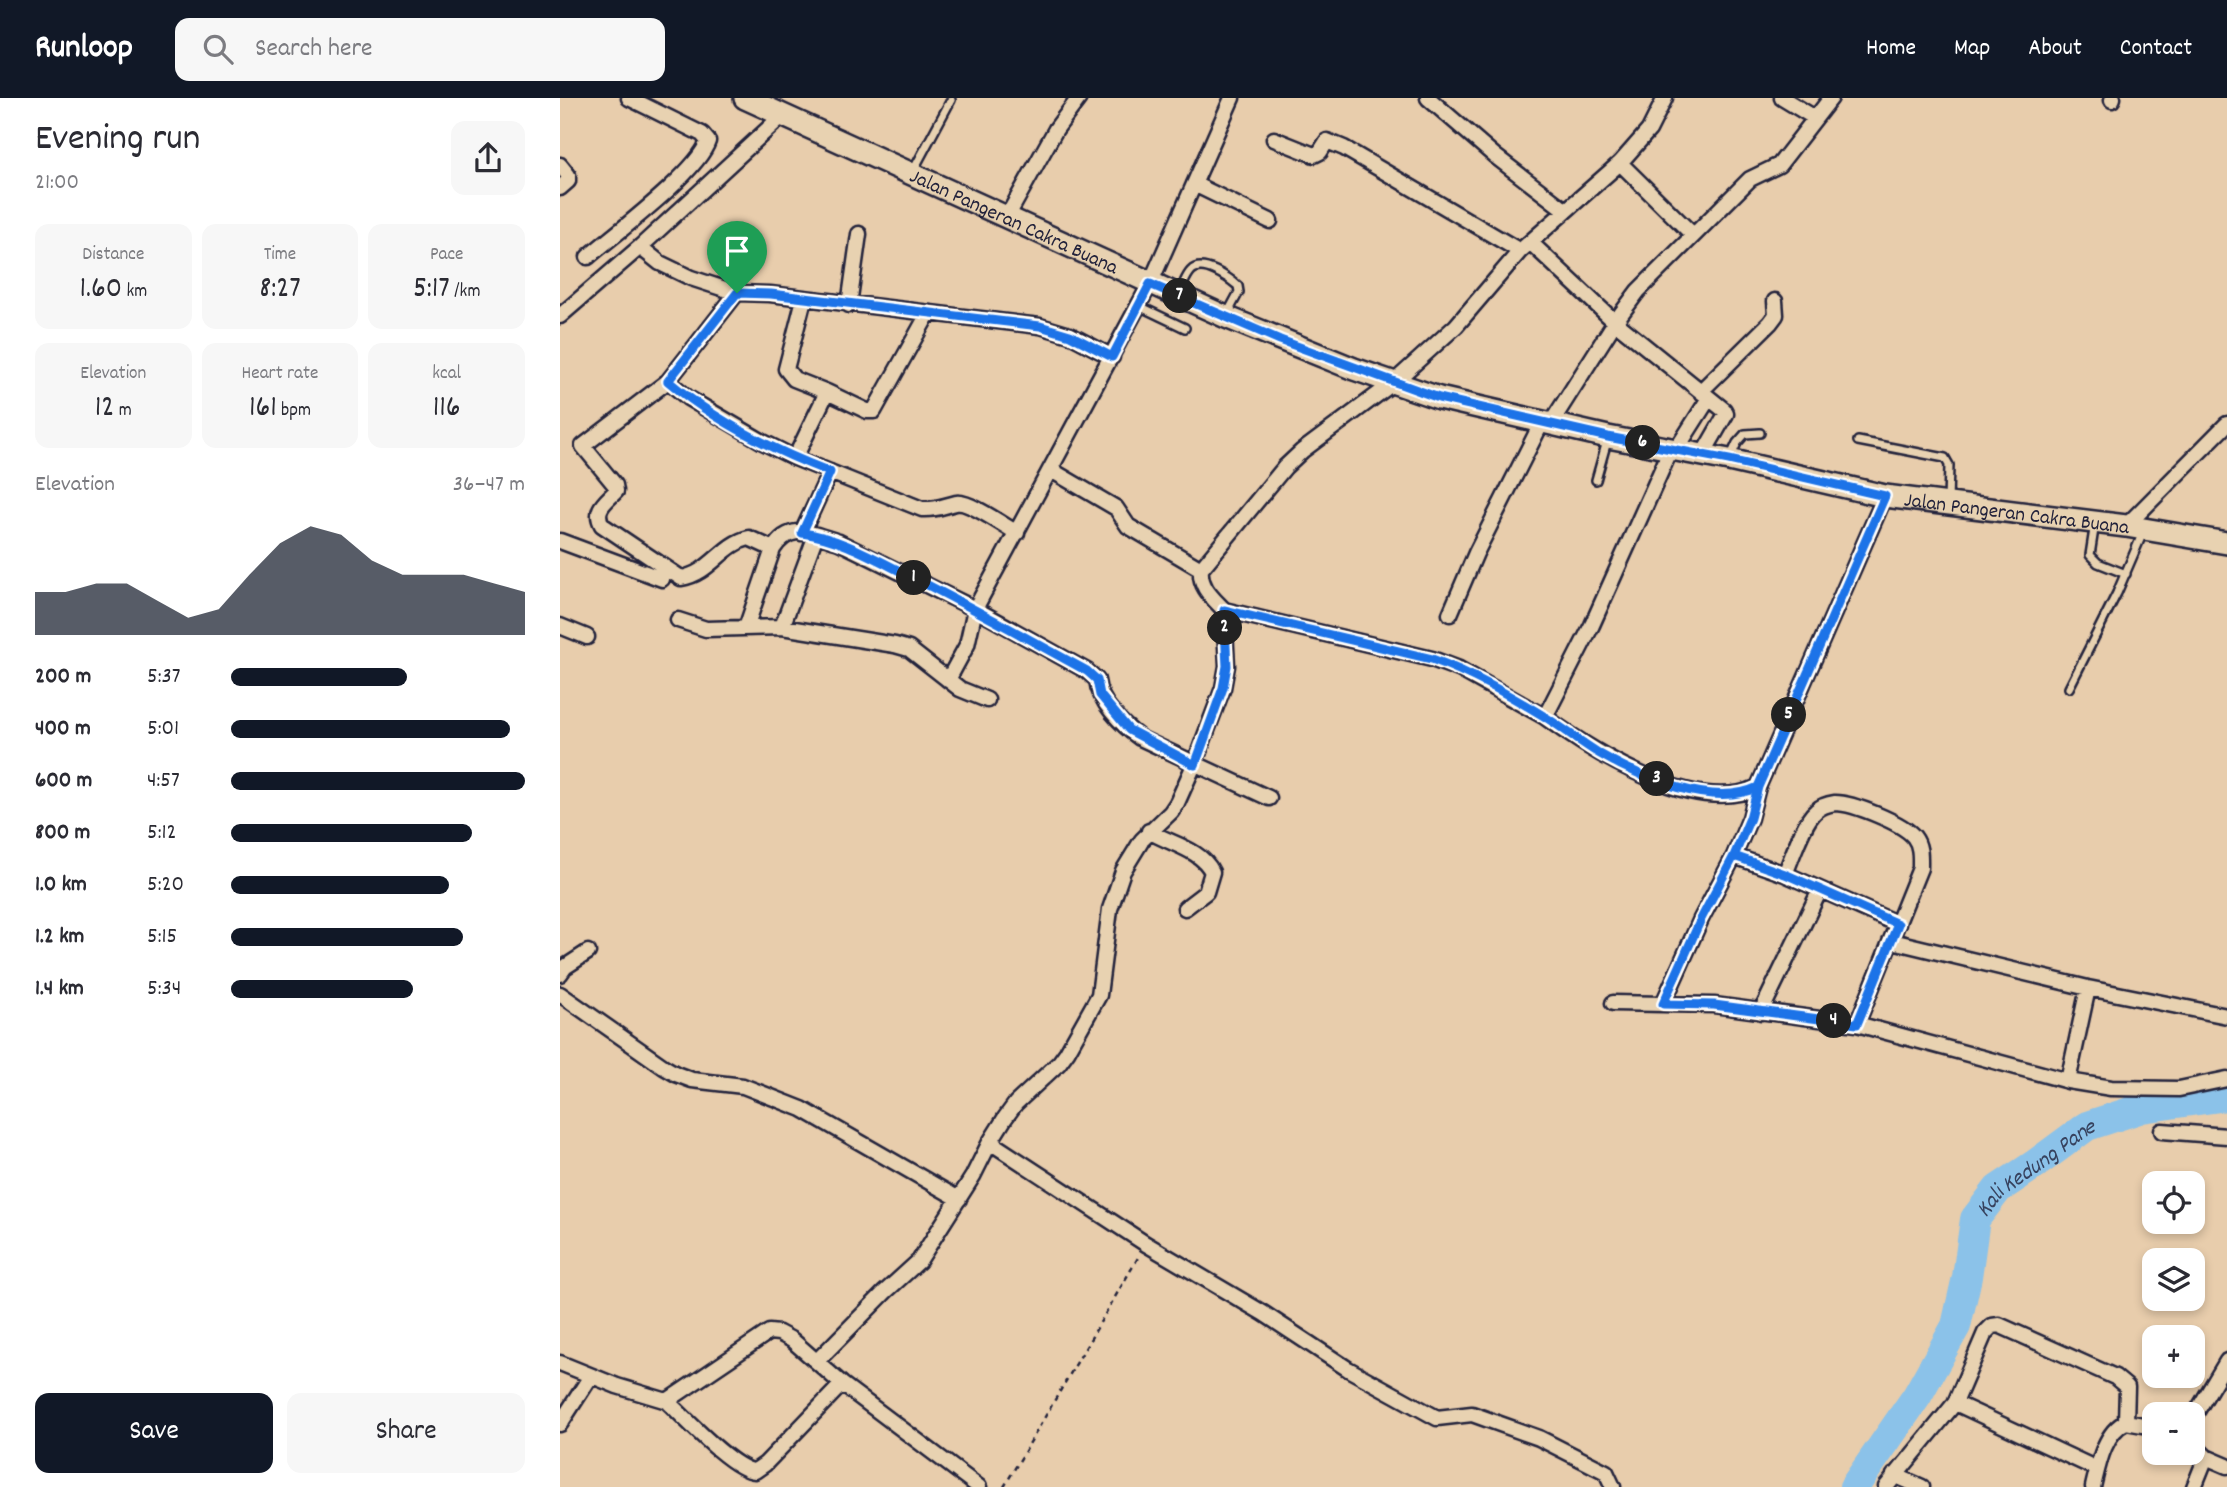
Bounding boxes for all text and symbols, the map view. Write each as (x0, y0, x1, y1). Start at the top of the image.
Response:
search box (175, 18, 665, 81)
text: Runloop (35, 26, 133, 73)
icon: search (199, 30, 237, 68)
text: Search here (255, 31, 372, 68)
text: Home (1866, 32, 1916, 66)
text: Map (1954, 32, 1990, 66)
text: About (2028, 32, 2082, 66)
text: Contact (2120, 32, 2192, 66)
text: Evening run (35, 113, 200, 168)
button: share (451, 121, 525, 195)
street label: Jalan Pangeran Cakra Buana (904, 163, 1123, 284)
text: 21:00 (35, 167, 79, 200)
pin (707, 221, 767, 293)
icon: arrive (718, 232, 756, 270)
text: Distance (82, 242, 144, 269)
text: Time (264, 242, 296, 269)
text: Pace (430, 242, 463, 269)
text: 1.60 (79, 269, 122, 312)
text: 8:27 (259, 269, 301, 312)
text: 5:17 (413, 269, 450, 312)
pin: 7 (1162, 278, 1198, 314)
text: km (122, 279, 147, 306)
text: /km (450, 279, 480, 306)
text: 7 (1176, 282, 1183, 309)
text: Elevation (80, 361, 146, 388)
text: Heart rate (242, 361, 318, 388)
text: kcal (432, 361, 461, 388)
text: 12 (95, 388, 114, 431)
text: 161 (249, 388, 277, 431)
text: 116 (433, 388, 461, 431)
text: m (114, 398, 132, 425)
text: bpm (277, 398, 311, 425)
pin: 6 (1626, 426, 1660, 460)
text: 6 (1638, 429, 1647, 456)
text: Elevation (35, 469, 115, 502)
text: 36–47 m (453, 469, 525, 502)
street label: Jalan Pangeran Cakra Buana (1902, 487, 2132, 544)
pin: 1 (896, 560, 932, 596)
text: 1 (911, 564, 916, 591)
pin: 2 (1208, 610, 1242, 646)
text: 2 (1220, 614, 1229, 641)
text: 200 m (35, 661, 91, 694)
text: 5:37 (147, 661, 181, 694)
pin: 5 (1772, 698, 1806, 732)
text: 5 (1784, 701, 1793, 728)
text: 400 m (35, 713, 91, 746)
text: 5:01 (147, 713, 179, 746)
pin: 3 (1640, 762, 1674, 796)
text: 600 m (35, 765, 92, 798)
text: 4:57 (147, 765, 180, 798)
text: 3 (1652, 765, 1661, 792)
text: 800 m (35, 817, 90, 850)
text: 5:12 (147, 817, 177, 850)
text: 1.0 km (35, 869, 87, 902)
text: 5:20 (147, 869, 184, 902)
text: 1.2 km (35, 921, 84, 954)
text: 5:15 (147, 921, 177, 954)
text: 1.4 km (35, 973, 84, 1006)
text: 5:34 (147, 973, 181, 1006)
pin: 4 (1816, 1004, 1852, 1038)
text: 4 (1830, 1007, 1837, 1034)
water label: Kali Kedung Pane (1969, 1111, 2101, 1225)
map controls (2142, 1171, 2205, 1465)
button: locate (2142, 1171, 2205, 1234)
button: layers (2142, 1248, 2205, 1311)
button: + (2142, 1325, 2205, 1388)
button: Save (35, 1393, 273, 1473)
button: Share (287, 1393, 525, 1473)
button: − (2142, 1402, 2205, 1465)

